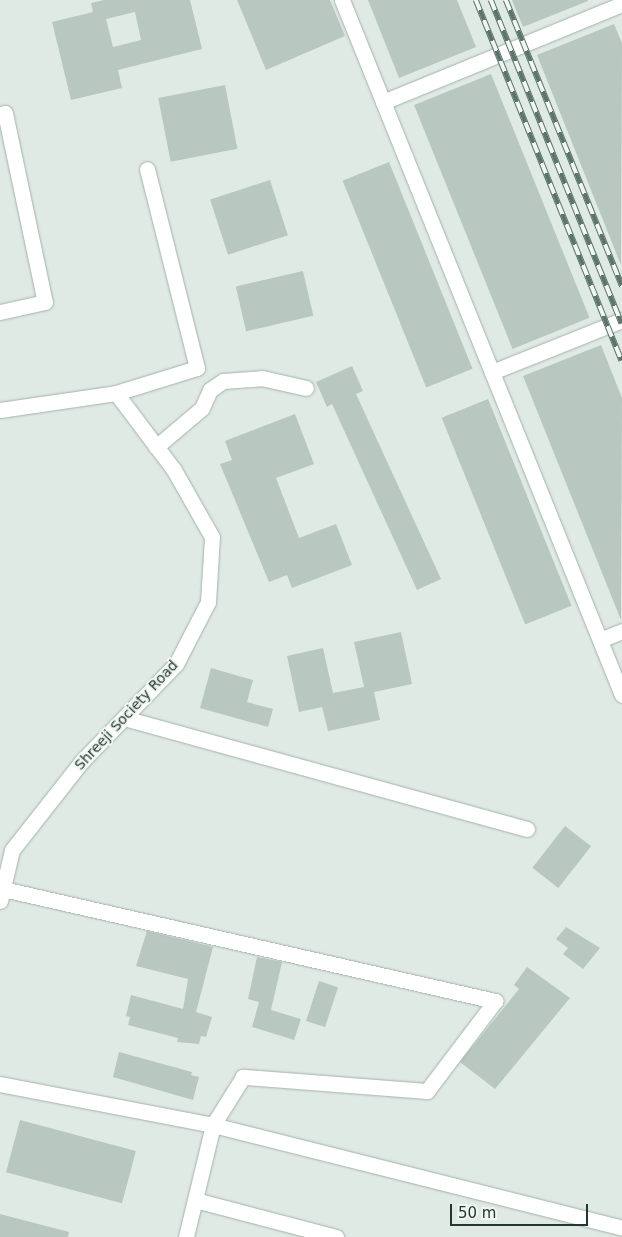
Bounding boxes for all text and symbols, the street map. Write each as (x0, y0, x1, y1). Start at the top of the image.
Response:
street label: Shreeji Society Road (71, 657, 181, 773)
scale bar (452, 1194, 590, 1226)
text: 50 m (458, 1204, 496, 1222)

